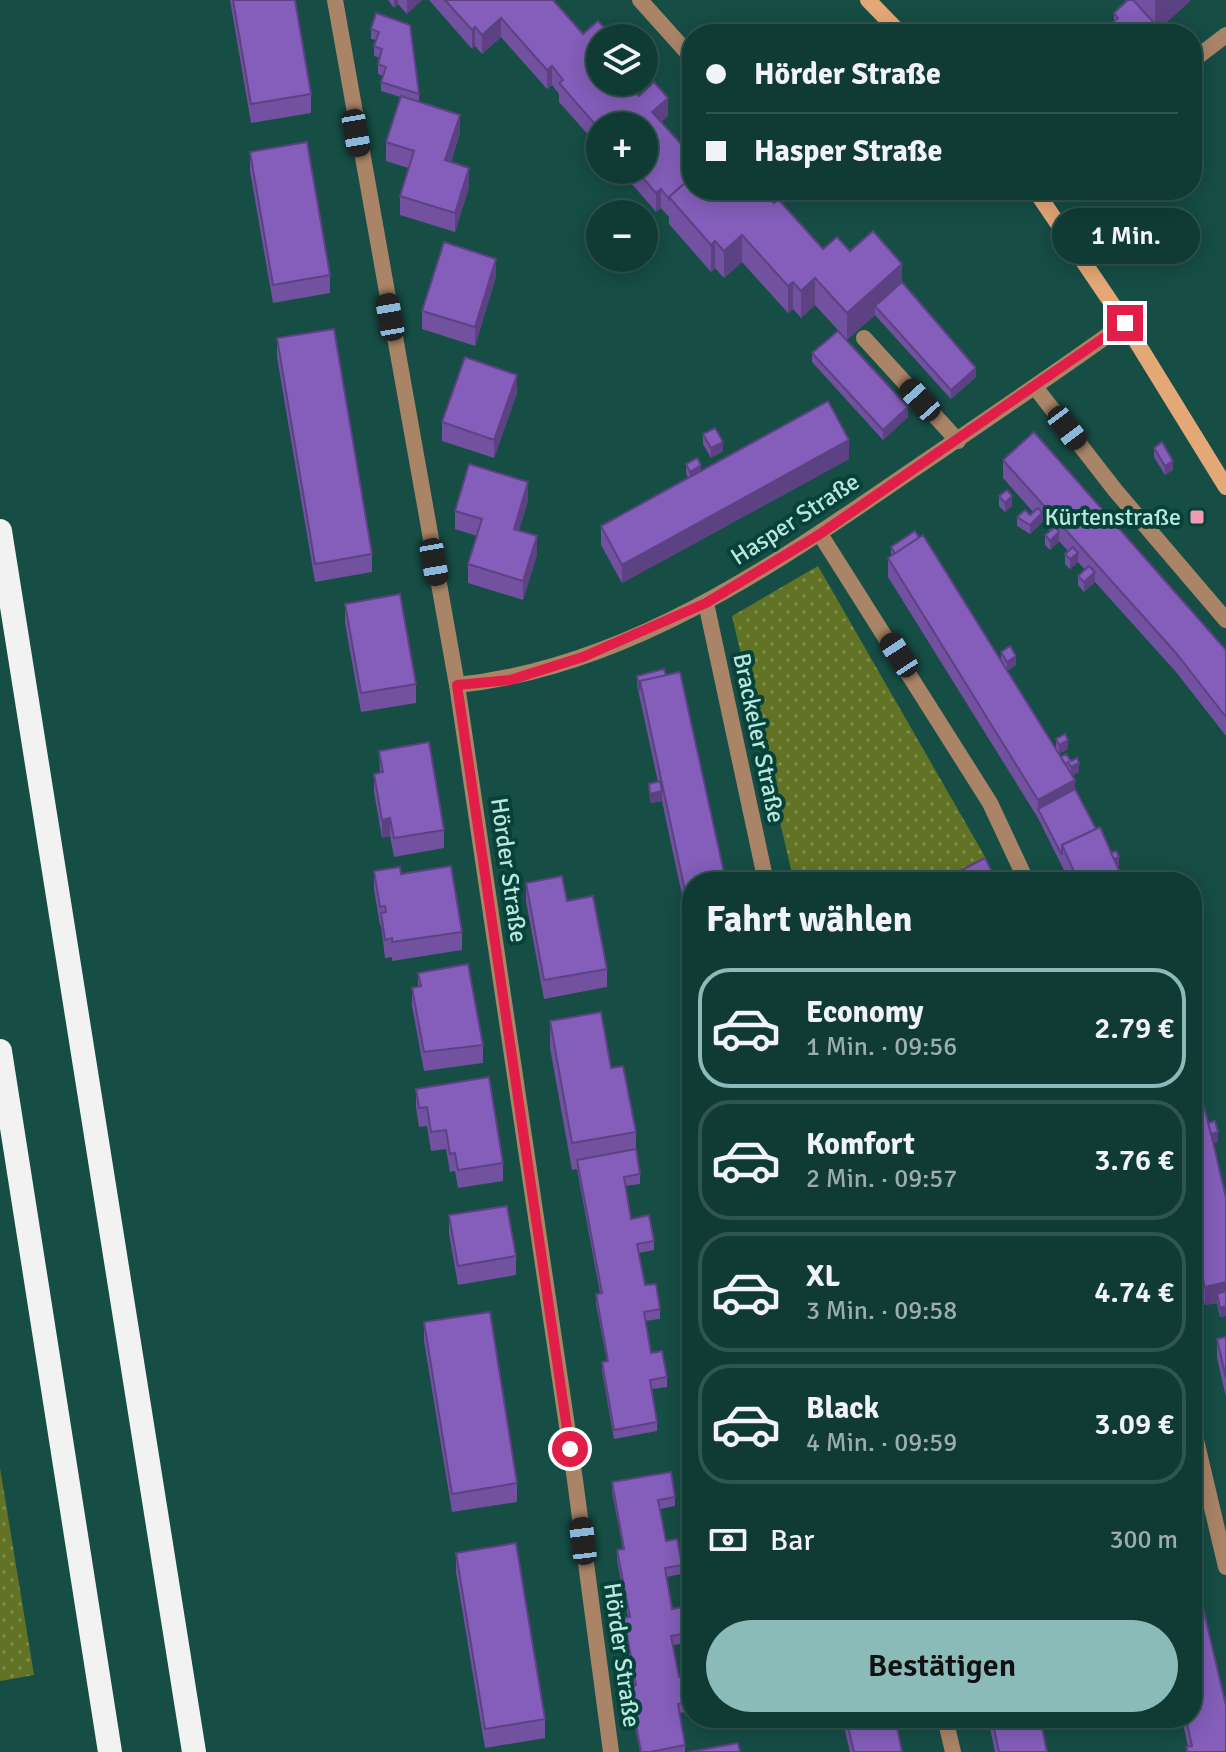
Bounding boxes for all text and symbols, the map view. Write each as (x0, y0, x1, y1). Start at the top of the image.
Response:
map controls (586, 24, 658, 272)
button: layers (586, 24, 658, 96)
text: Hörder Straße (754, 56, 941, 93)
car (340, 107, 372, 159)
button: + (586, 112, 658, 184)
text: Hasper Straße (754, 133, 942, 170)
button: − (586, 200, 658, 272)
callout: 1 Min. (1051, 207, 1199, 263)
text: 1 Min. (1091, 220, 1161, 252)
car (374, 291, 406, 343)
route end (1107, 305, 1143, 341)
car (895, 374, 945, 426)
car (1043, 402, 1091, 454)
street label: Hasper Straße (725, 466, 865, 572)
place label: Kürtenstraße (1045, 502, 1181, 532)
marker: Kürtenstraße (1188, 508, 1206, 526)
car (418, 536, 450, 588)
car (876, 628, 922, 682)
street label: Brackeler Straße (726, 651, 792, 825)
street label: Hörder Straße (484, 796, 534, 944)
text: Fahrt wählen (706, 897, 912, 942)
icon: car (710, 992, 782, 1064)
text: Economy (806, 994, 923, 1031)
text: 2.79 € (1094, 1010, 1174, 1047)
text: 1 Min. · 09:56 (806, 1031, 957, 1063)
icon: car (710, 1124, 782, 1196)
text: Komfort (806, 1126, 915, 1163)
text: 3.76 € (1094, 1142, 1174, 1179)
text: 2 Min. · 09:57 (806, 1163, 957, 1195)
icon: car (710, 1256, 782, 1328)
text: XL (806, 1258, 840, 1295)
text: 4.74 € (1094, 1274, 1174, 1311)
text: 3 Min. · 09:58 (806, 1295, 957, 1327)
icon: car (710, 1388, 782, 1460)
text: Black (806, 1390, 879, 1427)
text: 3.09 € (1094, 1406, 1174, 1443)
text: 4 Min. · 09:59 (806, 1427, 957, 1459)
route start (552, 1431, 588, 1467)
car (568, 1516, 598, 1566)
icon: cash (706, 1518, 750, 1562)
text: Bar (770, 1522, 814, 1559)
text: 300 m (1109, 1524, 1178, 1556)
street label: Hörder Straße (597, 1581, 647, 1729)
button: Bestätigen (706, 1620, 1178, 1712)

